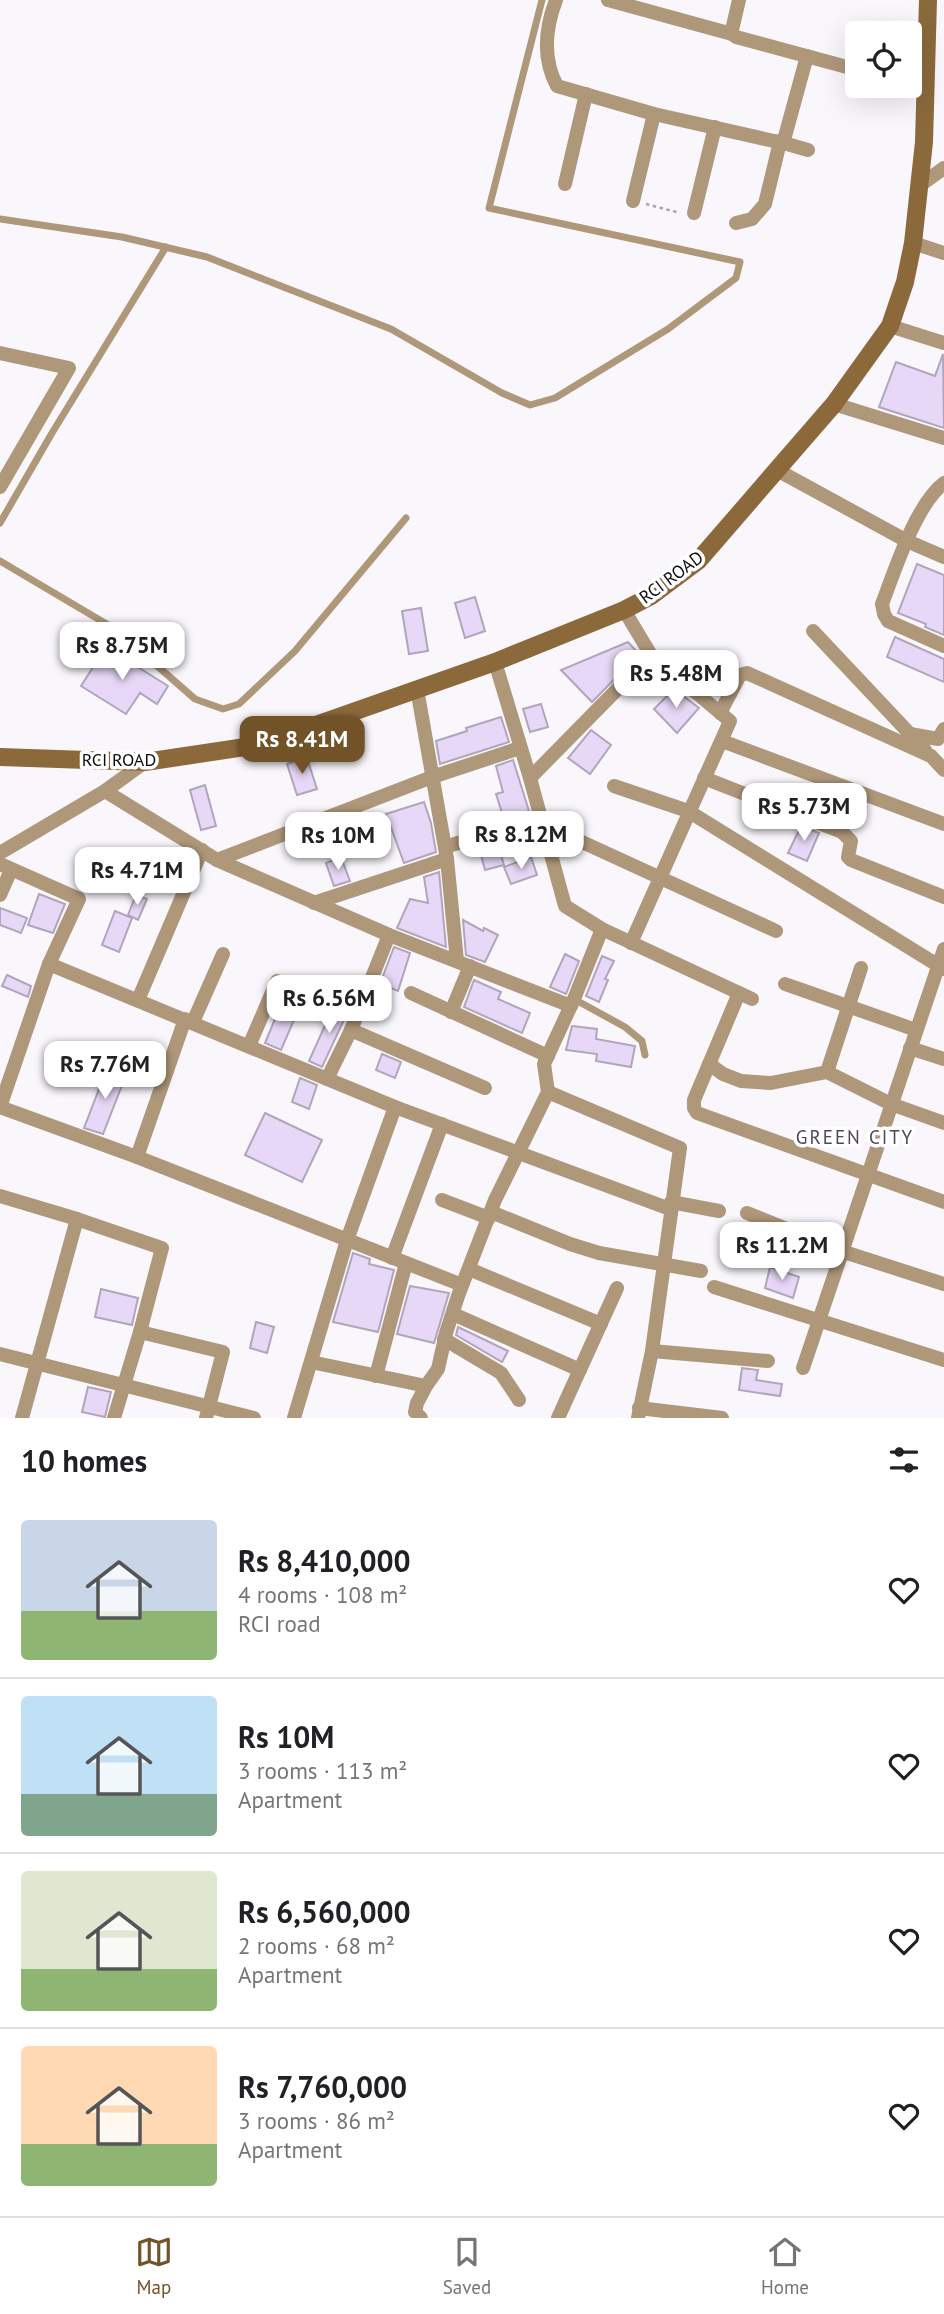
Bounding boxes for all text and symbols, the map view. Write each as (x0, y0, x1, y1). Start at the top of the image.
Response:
map controls (845, 21, 922, 98)
button: locate (845, 21, 922, 98)
street label: RCI ROAD (634, 545, 708, 609)
pin: Rs 8.75M (50, 622, 194, 682)
text: Rs 8.75M (76, 630, 168, 659)
pin: Rs 5.48M (604, 650, 748, 710)
text: Rs 5.48M (630, 658, 722, 687)
pin: Rs 8.41M (230, 716, 374, 776)
text: Rs 8.41M (256, 724, 348, 753)
street label: RCI ROAD (82, 748, 156, 771)
pin: Rs 5.73M (732, 784, 876, 843)
text: Rs 5.73M (758, 791, 850, 820)
pin: Rs 10M (281, 812, 395, 872)
pin: Rs 8.12M (449, 812, 593, 871)
text: Rs 8.12M (475, 819, 567, 848)
text: Rs 10M (301, 820, 375, 849)
pin: Rs 4.71M (65, 848, 209, 907)
text: Rs 4.71M (91, 855, 183, 884)
pin: Rs 6.56M (257, 976, 401, 1035)
text: Rs 6.56M (283, 983, 375, 1012)
pin: Rs 7.76M (33, 1042, 177, 1101)
text: Rs 7.76M (60, 1049, 150, 1078)
district label: GREEN CITY (796, 1125, 914, 1149)
pin: Rs 11.2M (710, 1222, 854, 1282)
text: Rs 11.2M (736, 1230, 828, 1259)
text: 10 homes (21, 1441, 147, 1480)
icon: filters (885, 1441, 923, 1479)
text: Rs 8,410,000 (238, 1541, 411, 1580)
icon: home (77, 1548, 161, 1632)
icon: heart (885, 1571, 923, 1609)
text: 4 rooms · 108 m² (238, 1580, 407, 1609)
text: RCI road (238, 1609, 321, 1638)
text: Rs 10M (238, 1717, 334, 1756)
icon: home (77, 1724, 161, 1808)
icon: heart (885, 1747, 923, 1785)
text: 3 rooms · 113 m² (238, 1756, 407, 1785)
text: Apartment (238, 1785, 342, 1814)
text: Rs 6,560,000 (238, 1892, 411, 1931)
icon: home (77, 1899, 161, 1983)
icon: heart (885, 1922, 923, 1960)
text: 2 rooms · 68 m² (238, 1931, 395, 1960)
text: Apartment (238, 1960, 342, 1989)
text: Rs 7,760,000 (238, 2067, 407, 2106)
icon: home (77, 2074, 161, 2158)
icon: heart (885, 2097, 923, 2135)
text: 3 rooms · 86 m² (238, 2106, 395, 2135)
text: Apartment (238, 2135, 342, 2164)
tab: Map (135, 2233, 173, 2299)
tab: Saved (443, 2233, 491, 2299)
tab: Home (761, 2233, 809, 2299)

